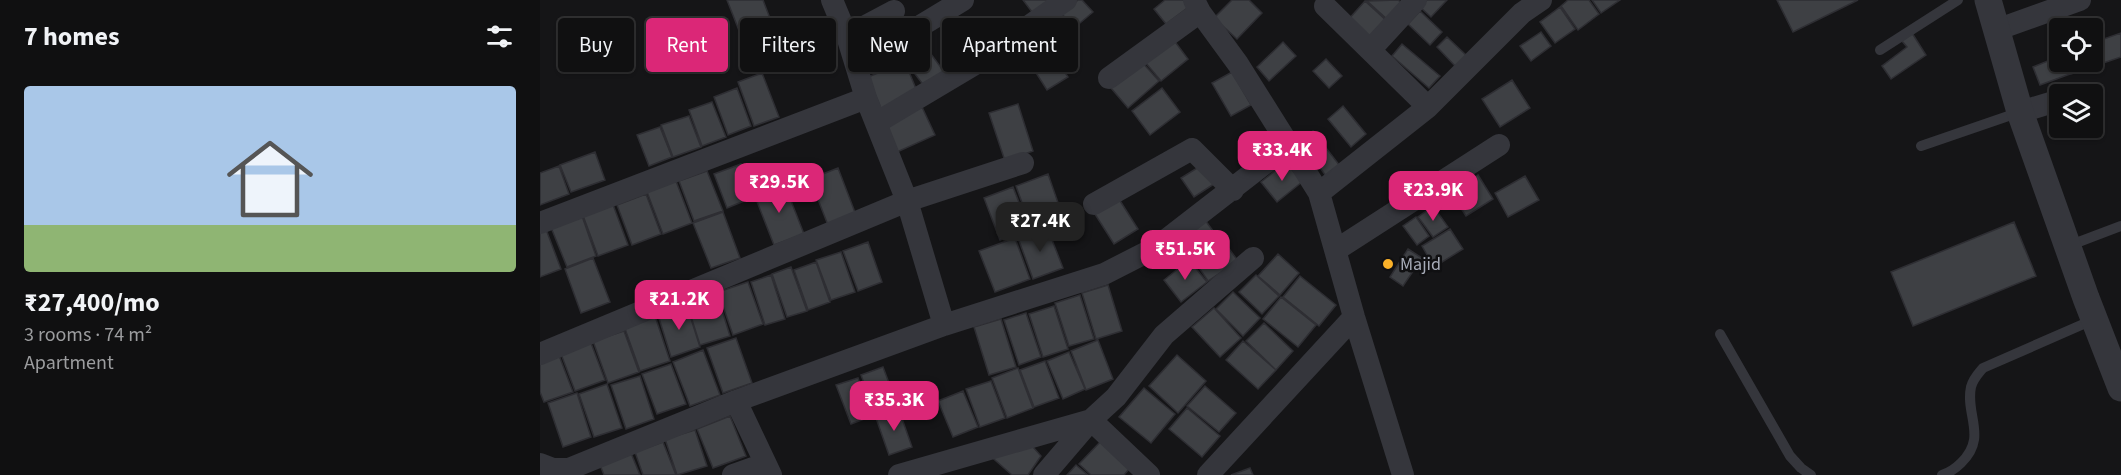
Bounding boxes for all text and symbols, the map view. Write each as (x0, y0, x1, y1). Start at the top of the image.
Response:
text: 7 homes (24, 18, 119, 55)
chip: Buy (558, 18, 634, 72)
chip: Rent (646, 18, 728, 72)
chip: Filters (740, 18, 836, 72)
chip: New (848, 18, 930, 72)
chip: Apartment (942, 18, 1078, 72)
map controls (2049, 18, 2103, 138)
button: locate (2049, 18, 2103, 72)
icon: filters (483, 20, 516, 53)
button: layers (2049, 84, 2103, 138)
icon: home (216, 125, 324, 233)
pin: ₹33.4K (1233, 131, 1331, 182)
text: ₹33.4K (1252, 136, 1312, 164)
pin: ₹29.5K (730, 163, 828, 214)
text: ₹29.5K (749, 168, 809, 196)
pin: ₹23.9K (1384, 171, 1482, 222)
text: ₹23.9K (1403, 176, 1463, 204)
pin: ₹27.4K (991, 202, 1089, 253)
text: ₹27.4K (1010, 207, 1070, 235)
pin: ₹51.5K (1136, 230, 1234, 281)
text: ₹51.5K (1155, 235, 1215, 263)
place label: Majid (1400, 252, 1441, 277)
marker: Majid (1381, 257, 1395, 271)
pin: ₹21.2K (630, 280, 728, 331)
text: ₹27,400/mo (24, 284, 160, 321)
text: ₹21.2K (649, 285, 709, 313)
text: 3 rooms · 74 m² (24, 321, 152, 349)
text: Apartment (24, 349, 114, 377)
pin: ₹35.3K (845, 381, 943, 432)
text: ₹35.3K (864, 386, 924, 414)

